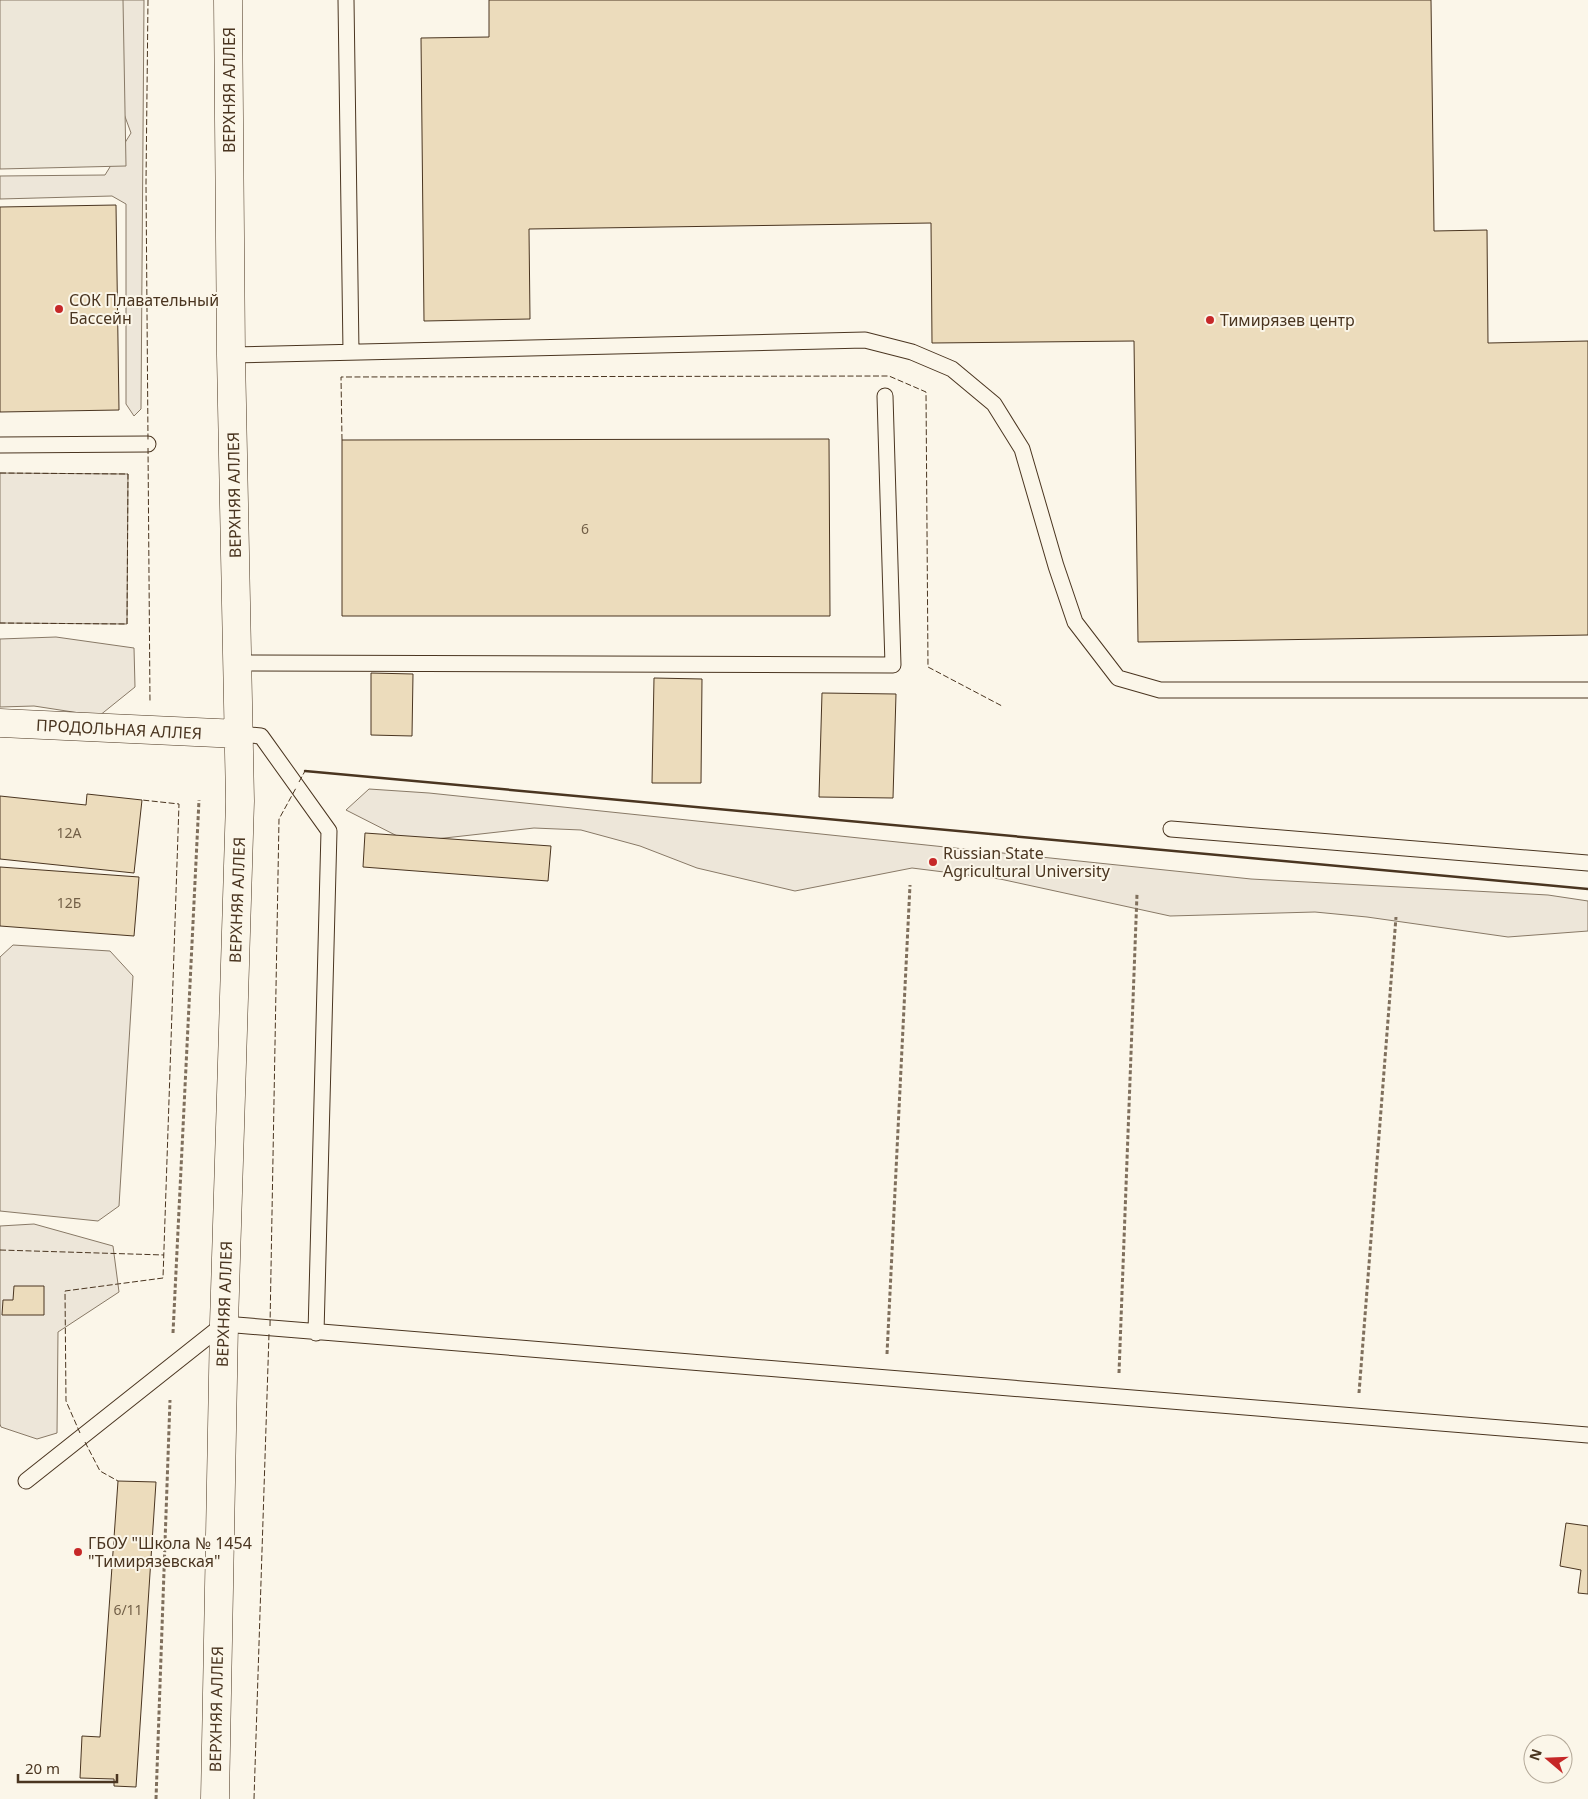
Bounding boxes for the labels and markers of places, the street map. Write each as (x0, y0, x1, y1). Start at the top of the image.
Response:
place label: СОК Плавательный Бассейн (69, 289, 219, 329)
marker: СОК Плавательный Бассейн (53, 303, 65, 315)
place label: Тимирязев центр (1220, 309, 1355, 331)
marker: Тимирязев центр (1204, 314, 1216, 326)
place label: Russian State Agricultural University (943, 842, 1111, 882)
marker: Russian State Agricultural University (927, 856, 939, 868)
place label: ГБОУ "Школа № 1454 "Тимирязевская" (88, 1532, 252, 1572)
marker: ГБОУ "Школа № 1454 "Тимирязевская" (72, 1546, 84, 1558)

